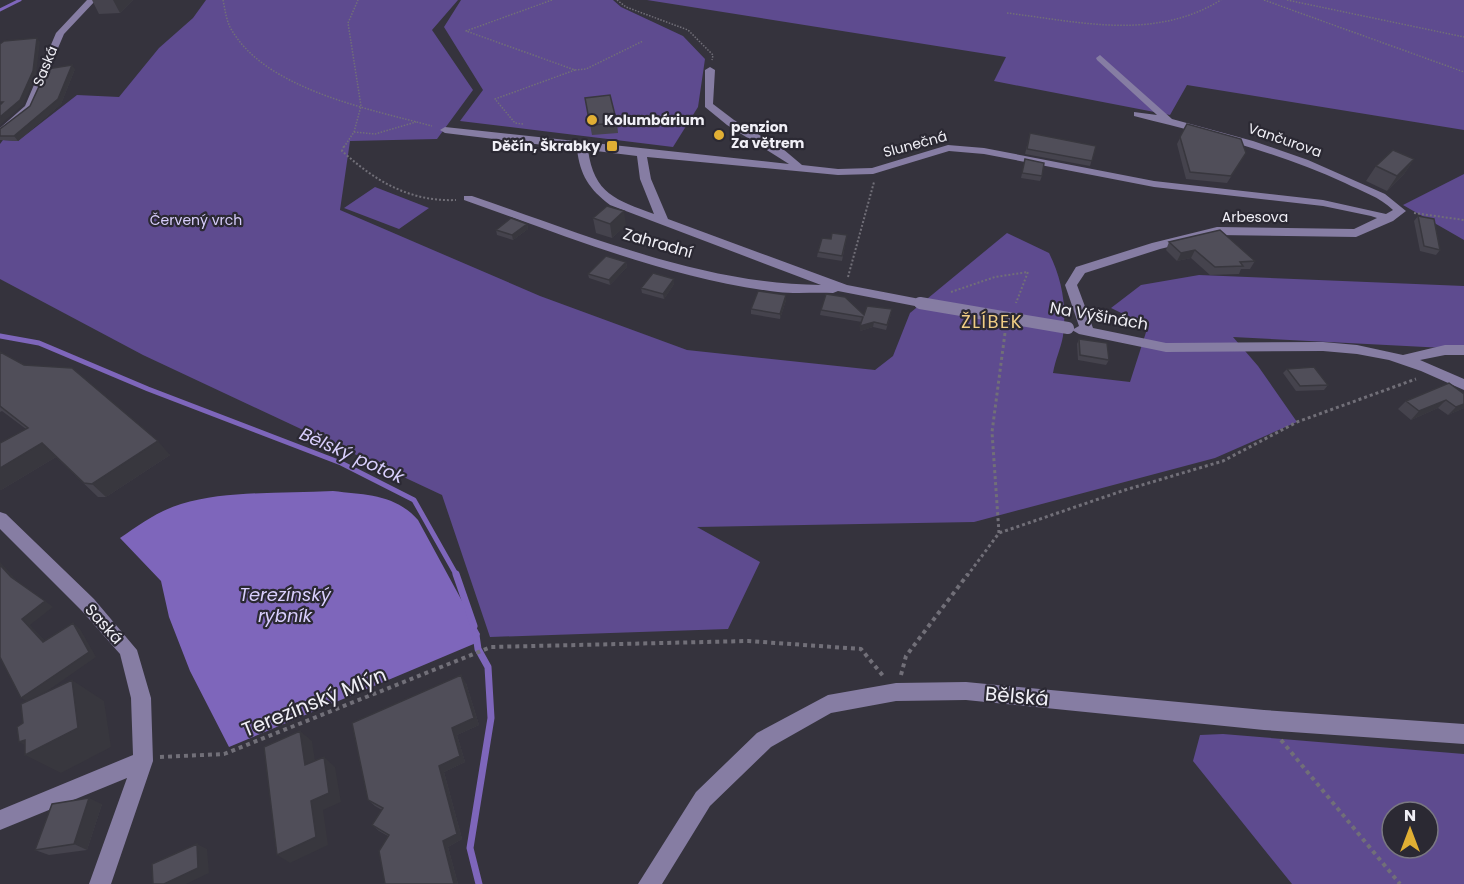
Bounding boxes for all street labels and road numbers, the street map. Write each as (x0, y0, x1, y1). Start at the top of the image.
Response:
street label: Saská (28, 43, 62, 89)
street label: Vančurova (1245, 118, 1325, 162)
street label: Slunečná (881, 126, 949, 162)
street label: Arbesova (1222, 207, 1288, 227)
street label: Zahradní (620, 222, 696, 264)
street label: Na Výšinách (1048, 296, 1150, 336)
street label: Saská (80, 599, 128, 649)
street label: Terezínský Mlýn (238, 660, 390, 744)
street label: Bělská (984, 679, 1050, 713)

